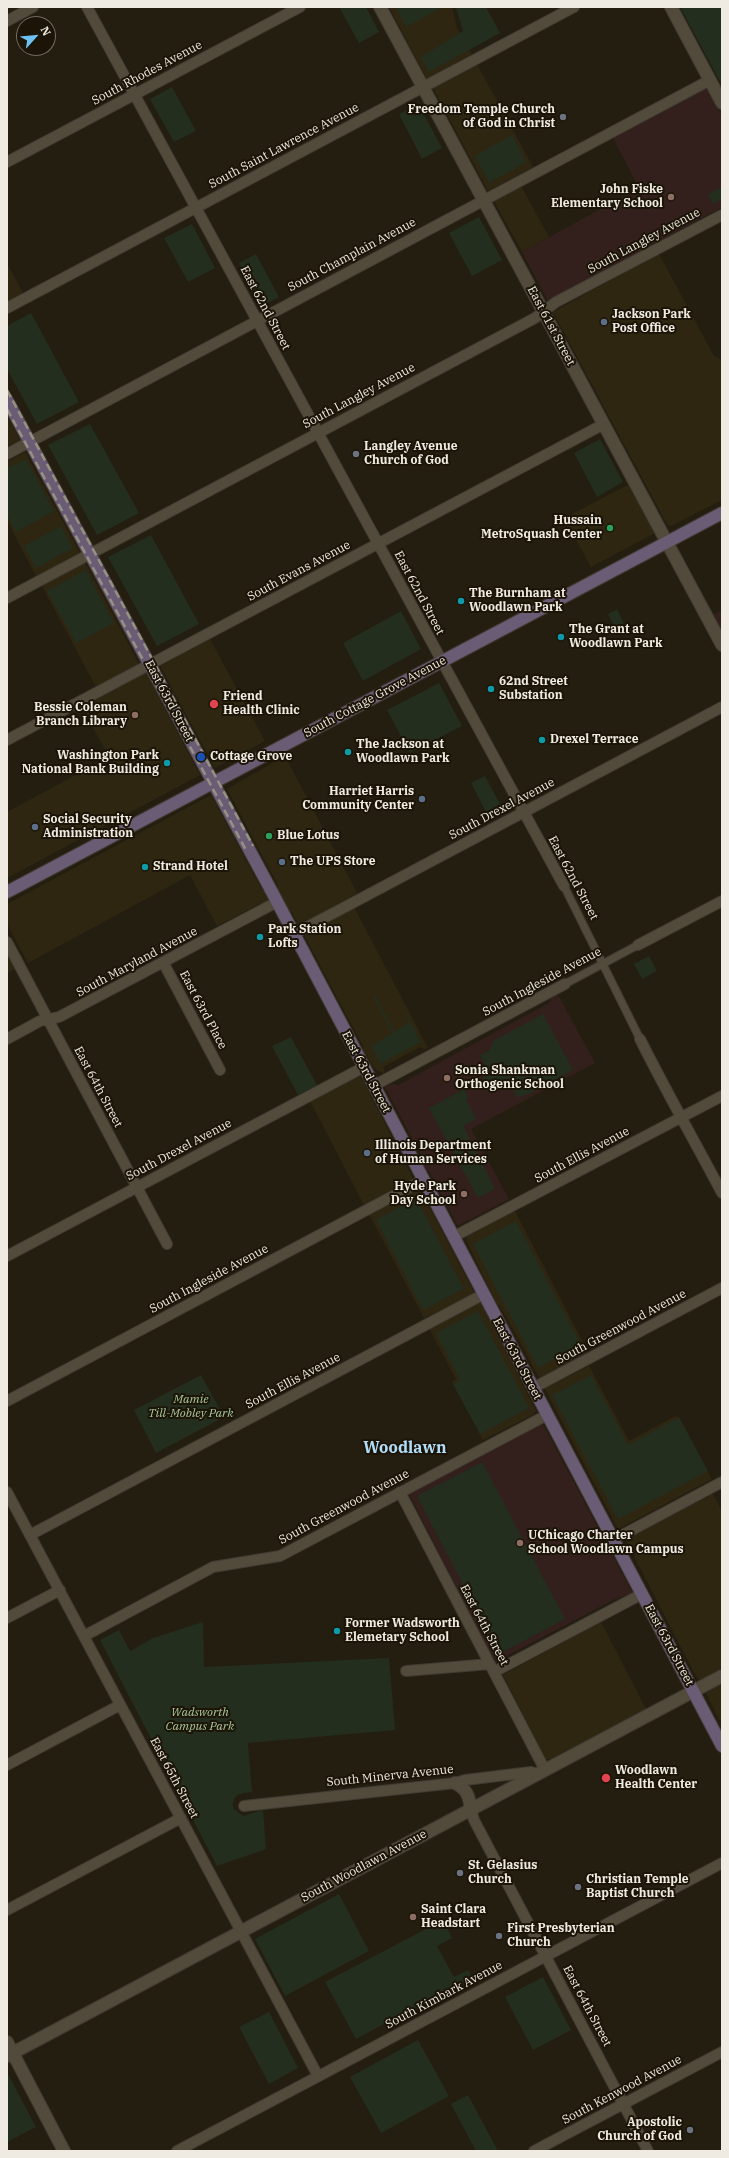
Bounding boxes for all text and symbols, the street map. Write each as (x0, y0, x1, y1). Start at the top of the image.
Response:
north arrow (16, 16, 56, 56)
text: N (38, 24, 54, 38)
street label: South Rhodes Avenue (89, 38, 205, 108)
street label: South Saint Lawrence Avenue (207, 100, 361, 192)
place label: Freedom Temple Church of God in Christ (408, 103, 555, 131)
marker: Freedom Temple Church of God in Christ (558, 112, 568, 122)
place label: John Fiske Elementary School (551, 183, 663, 211)
marker: John Fiske Elementary School (666, 192, 676, 202)
street label: South Langley Avenue (585, 205, 703, 277)
street label: South Champlain Avenue (286, 215, 418, 295)
street label: East 62nd Street (237, 264, 293, 352)
street label: East 61st Street (524, 284, 578, 368)
place label: Jackson Park Post Office (612, 308, 691, 336)
marker: Jackson Park Post Office (599, 317, 609, 327)
street label: South Langley Avenue (300, 360, 418, 432)
place label: Langley Avenue Church of God (364, 440, 457, 468)
marker: Langley Avenue Church of God (351, 449, 361, 459)
place label: Hussain MetroSquash Center (481, 514, 602, 542)
marker: Hussain MetroSquash Center (605, 523, 615, 533)
street label: South Evans Avenue (245, 538, 353, 604)
street label: East 62nd Street (391, 549, 447, 637)
place label: The Burnham at Woodlawn Park (469, 587, 565, 615)
marker: The Burnham at Woodlawn Park (456, 596, 466, 606)
place label: The Grant at Woodlawn Park (569, 623, 662, 651)
marker: The Grant at Woodlawn Park (556, 632, 566, 642)
street label: South Cottage Grove Avenue (301, 653, 449, 741)
street label: East 63rd Street (141, 658, 197, 744)
place label: 62nd Street Substation (499, 675, 568, 703)
marker: 62nd Street Substation (486, 684, 496, 694)
place label: Friend Health Clinic (223, 690, 300, 718)
marker: Friend Health Clinic (208, 698, 220, 710)
place label: Bessie Coleman Branch Library (34, 701, 127, 729)
marker: Bessie Coleman Branch Library (130, 710, 140, 720)
place label: Drexel Terrace (550, 733, 639, 747)
marker: Drexel Terrace (537, 735, 547, 745)
place label: The Jackson at Woodlawn Park (356, 738, 449, 766)
marker: The Jackson at Woodlawn Park (343, 747, 353, 757)
place label: Washington Park National Bank Building (22, 749, 159, 777)
place label: Cottage Grove (210, 750, 292, 764)
marker: Cottage Grove (195, 751, 207, 763)
marker: Washington Park National Bank Building (162, 758, 172, 768)
street label: South Drexel Avenue (447, 775, 557, 843)
place label: Harriet Harris Community Center (302, 785, 414, 813)
marker: Harriet Harris Community Center (417, 794, 427, 804)
place label: Social Security Administration (43, 813, 133, 841)
marker: Social Security Administration (30, 822, 40, 832)
place label: Blue Lotus (277, 829, 339, 843)
marker: Blue Lotus (264, 831, 274, 841)
street label: East 62nd Street (545, 834, 601, 922)
place label: The UPS Store (290, 855, 375, 869)
marker: The UPS Store (277, 857, 287, 867)
place label: Strand Hotel (153, 860, 228, 874)
marker: Strand Hotel (140, 862, 150, 872)
place label: Park Station Lofts (268, 923, 341, 951)
street label: South Maryland Avenue (74, 924, 200, 1000)
marker: Park Station Lofts (255, 932, 265, 942)
street label: South Ingleside Avenue (480, 945, 604, 1019)
street label: East 63rd Place (176, 968, 230, 1052)
street label: East 63rd Street (338, 1029, 394, 1115)
street label: East 64th Street (71, 1044, 125, 1130)
place label: Sonia Shankman Orthogenic School (455, 1064, 564, 1092)
marker: Sonia Shankman Orthogenic School (442, 1073, 452, 1083)
street label: South Drexel Avenue (124, 1116, 234, 1184)
street label: South Ellis Avenue (532, 1124, 632, 1186)
place label: Illinois Department of Human Services (375, 1139, 491, 1167)
marker: Illinois Department of Human Services (362, 1148, 372, 1158)
place label: Hyde Park Day School (391, 1180, 456, 1208)
marker: Hyde Park Day School (459, 1189, 469, 1199)
street label: South Ingleside Avenue (147, 1242, 271, 1316)
street label: South Greenwood Avenue (553, 1287, 689, 1367)
street label: East 63rd Street (489, 1316, 545, 1402)
street label: South Ellis Avenue (243, 1350, 343, 1412)
park label: Mamie Till-Mobley Park (148, 1393, 234, 1421)
district label: Woodlawn (363, 1438, 447, 1458)
street label: South Greenwood Avenue (276, 1467, 412, 1547)
place label: UChicago Charter School Woodlawn Campus (528, 1529, 684, 1557)
marker: UChicago Charter School Woodlawn Campus (515, 1538, 525, 1548)
street label: East 64th Street (457, 1582, 511, 1668)
street label: East 63rd Street (641, 1602, 697, 1688)
place label: Former Wadsworth Elemetary School (345, 1617, 460, 1645)
marker: Former Wadsworth Elemetary School (332, 1626, 342, 1636)
park label: Wadsworth Campus Park (166, 1706, 234, 1734)
street label: East 65th Street (147, 1735, 201, 1821)
street label: South Minerva Avenue (326, 1762, 454, 1790)
place label: Woodlawn Health Center (615, 1764, 697, 1792)
marker: Woodlawn Health Center (600, 1772, 612, 1784)
street label: South Woodlawn Avenue (299, 1827, 429, 1905)
place label: St. Gelasius Church (468, 1859, 537, 1887)
marker: St. Gelasius Church (455, 1868, 465, 1878)
place label: Christian Temple Baptist Church (586, 1873, 689, 1901)
marker: Christian Temple Baptist Church (573, 1882, 583, 1892)
place label: Saint Clara Headstart (421, 1903, 486, 1931)
marker: Saint Clara Headstart (408, 1912, 418, 1922)
place label: First Presbyterian Church (507, 1922, 615, 1950)
marker: First Presbyterian Church (494, 1931, 504, 1941)
street label: South Kimbark Avenue (383, 1958, 505, 2032)
street label: East 64th Street (560, 1963, 614, 2049)
street label: South Kenwood Avenue (560, 2052, 684, 2128)
place label: Apostolic Church of God (597, 2116, 682, 2144)
marker: Apostolic Church of God (685, 2125, 695, 2135)

